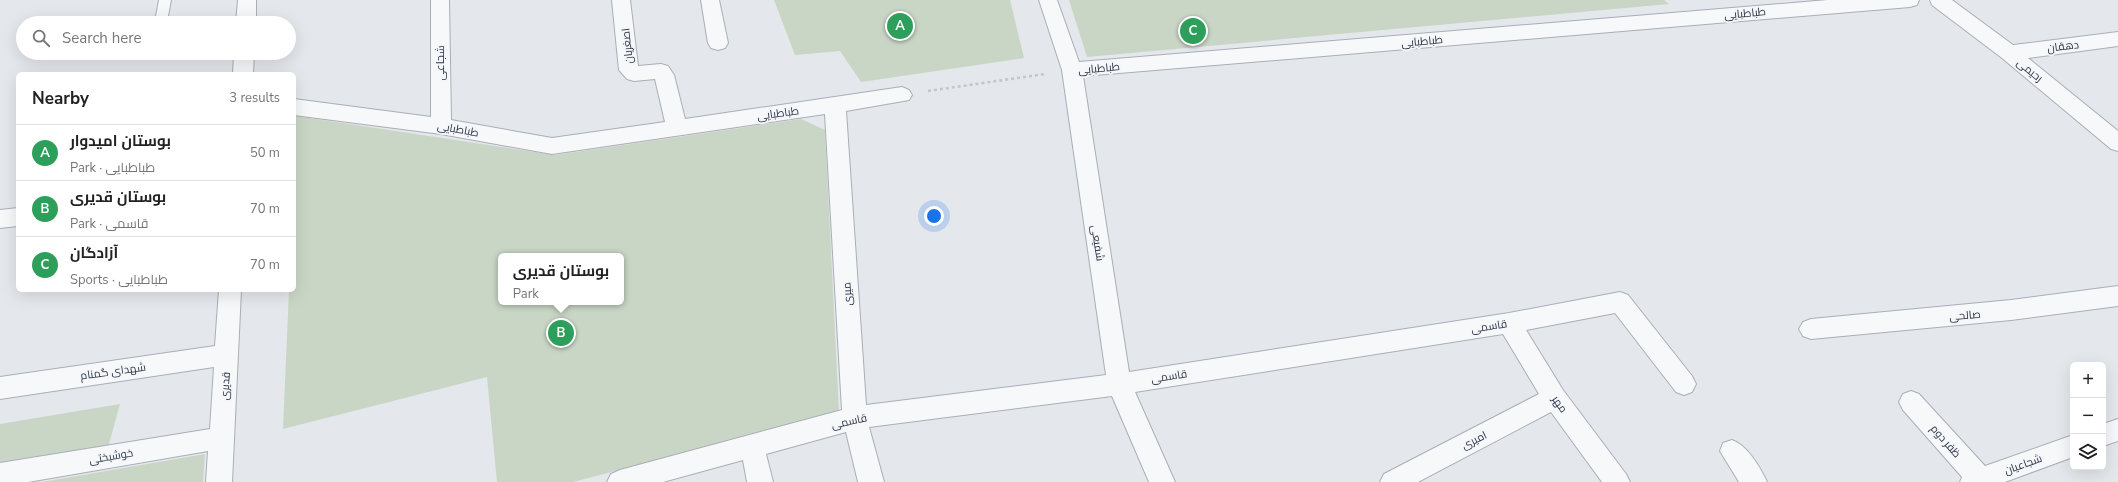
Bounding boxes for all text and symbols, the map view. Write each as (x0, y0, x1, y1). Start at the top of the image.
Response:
street label: طباطبایی (1723, 4, 1767, 23)
pin: A (887, 11, 913, 41)
search box (16, 16, 296, 60)
pin: C (1180, 16, 1206, 46)
icon: search (30, 27, 52, 49)
street label: اصغریان (618, 27, 637, 65)
text: Search here (62, 28, 142, 48)
street label: طباطبایی (1400, 32, 1444, 51)
street label: دهقان (2046, 37, 2080, 56)
street label: شجاعی (433, 45, 448, 81)
street label: رحیمی (2014, 55, 2046, 86)
street label: طباطبایی (1077, 59, 1121, 78)
text: Nearby (32, 87, 89, 110)
text: 3 results (229, 89, 280, 107)
street label: طباطبایی (756, 103, 800, 124)
street label: طباطبایی (436, 118, 480, 141)
text: بوستان امیدوار (70, 131, 171, 151)
text: A (40, 144, 50, 162)
text: 50 m (250, 144, 280, 162)
text: Park · طباطبایی (70, 159, 155, 177)
text: بوستان قدیری (70, 187, 166, 207)
text: B (41, 200, 49, 218)
text: 70 m (250, 200, 280, 218)
your location (924, 206, 944, 226)
text: Park · قاسمی (70, 215, 148, 233)
street label: شفیعی (1087, 224, 1108, 262)
text: آزادگان (70, 243, 118, 263)
popup (498, 253, 624, 305)
text: C (41, 256, 49, 274)
text: 70 m (250, 256, 280, 274)
text: بوستان قدیری (513, 261, 609, 281)
text: Sports · طباطبایی (70, 271, 168, 289)
street label: میری (839, 282, 856, 306)
text: Park (513, 285, 539, 303)
street label: صالحی (1949, 307, 1981, 324)
street label: قاسمی (1470, 316, 1508, 337)
pin: B (548, 318, 574, 348)
street label: شهدای گمنام (79, 359, 147, 384)
map controls (2070, 362, 2106, 470)
button: + (2070, 362, 2106, 398)
street label: قاسمی (1150, 366, 1188, 387)
street label: قدیری (217, 371, 234, 401)
street label: مهر (1548, 392, 1571, 416)
button: − (2070, 398, 2106, 434)
street label: قاسمی (830, 410, 868, 433)
street label: ظفر دوم (1927, 421, 1964, 461)
street label: امیری (1459, 428, 1489, 453)
button: layers (2070, 434, 2106, 470)
street label: خوشبختی (88, 445, 134, 468)
street label: شجاعیان (2002, 451, 2044, 478)

